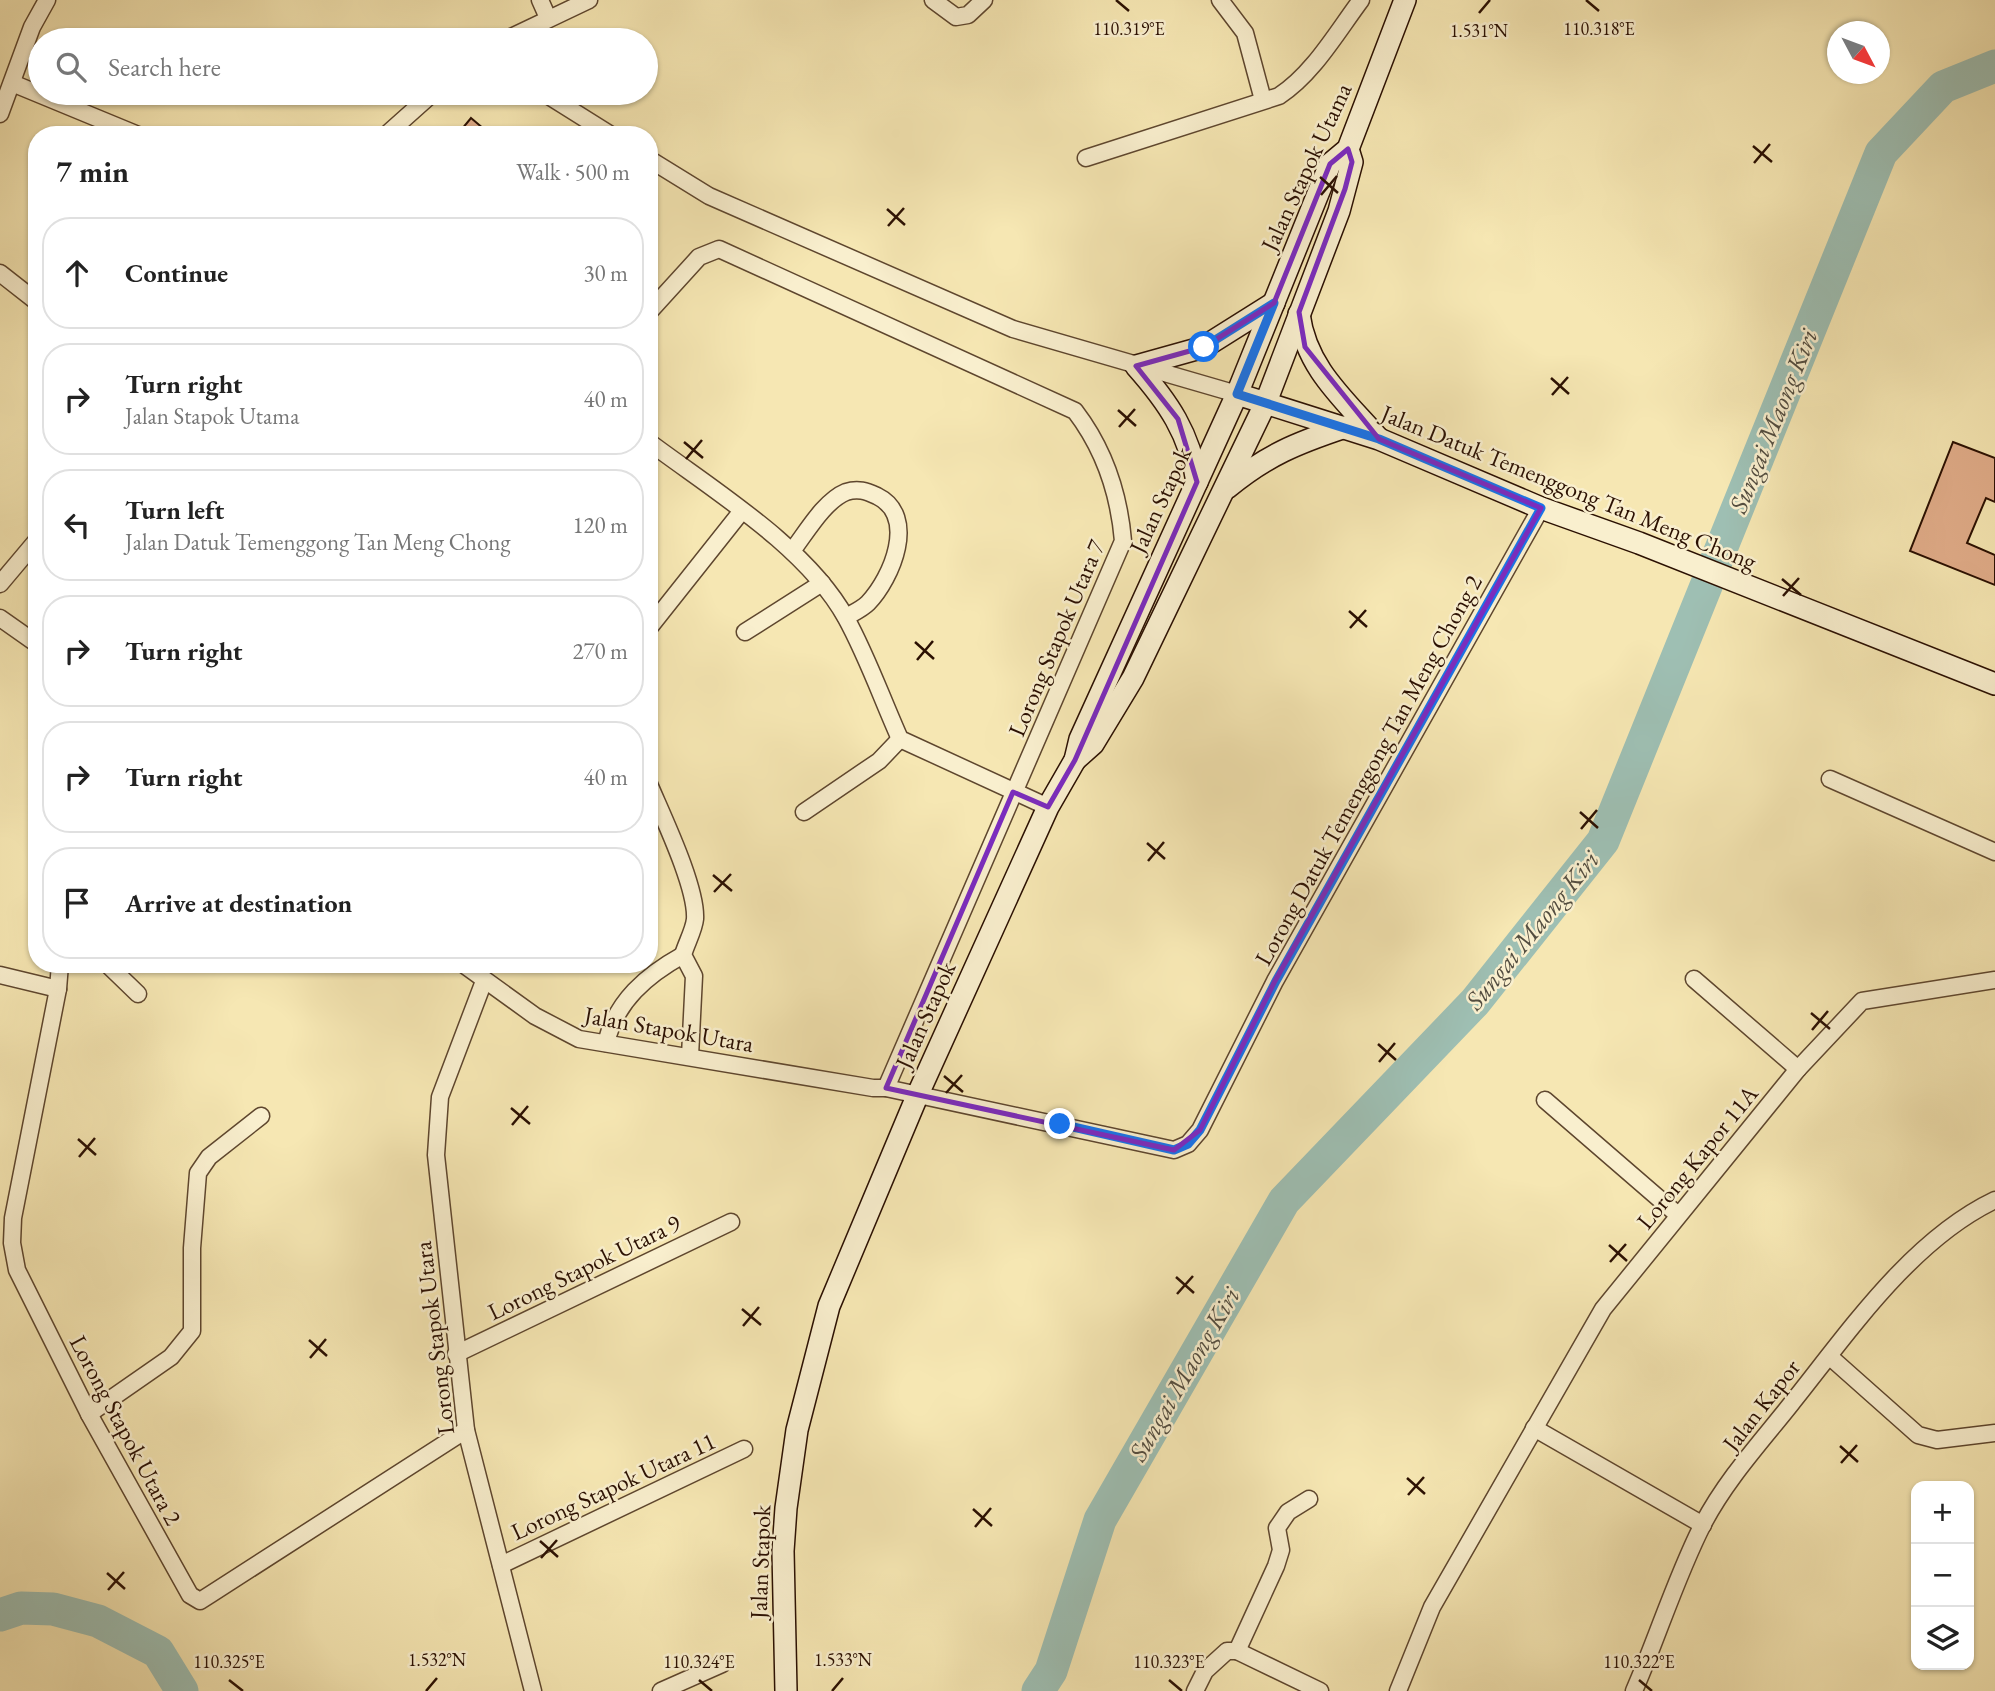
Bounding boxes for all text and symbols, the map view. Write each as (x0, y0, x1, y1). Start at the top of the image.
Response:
text: 110.319°E (1093, 17, 1165, 40)
text: 110.318°E (1563, 17, 1635, 40)
text: 1.531°N (1450, 19, 1509, 42)
north arrow (1827, 21, 1890, 84)
search box (28, 28, 658, 105)
icon: search (52, 48, 90, 86)
text: Search here (108, 50, 221, 84)
street label: Jalan Stapok Utama (1253, 78, 1359, 258)
text: 7 min (56, 152, 129, 191)
text: Walk · 500 m (516, 157, 630, 187)
icon: ahead (58, 254, 96, 292)
text: Continue (125, 256, 228, 290)
text: 30 m (583, 258, 628, 288)
water label: Sungai Maong Kiri (1720, 323, 1826, 519)
route start (1188, 331, 1219, 362)
text: Turn right (125, 367, 243, 401)
icon: right (58, 380, 96, 418)
text: 40 m (583, 384, 628, 414)
street label: Jalan Datuk Temenggong Tan Meng Chong (1375, 397, 1762, 577)
text: Jalan Stapok Utama (125, 401, 299, 431)
street label: Jalan Stapok (1121, 441, 1198, 560)
text: Turn left (125, 493, 224, 527)
icon: left (58, 506, 96, 544)
text: 120 m (572, 510, 628, 540)
text: Jalan Datuk Temenggong Tan Meng Chong (125, 527, 510, 557)
street label: Lorong Stapok Utara 7 (1001, 535, 1112, 741)
street label: Lorong Datuk Temenggong Tan Meng Chong 2 (1247, 569, 1489, 971)
icon: right (58, 632, 96, 670)
text: Turn right (125, 634, 243, 668)
text: 270 m (572, 636, 628, 666)
icon: right (58, 758, 96, 796)
text: Turn right (125, 760, 243, 794)
text: 40 m (583, 762, 628, 792)
water label: Sungai Maong Kiri (1457, 842, 1607, 1017)
icon: arrive (58, 884, 96, 922)
text: Arrive at destination (125, 886, 352, 920)
street label: Jalan Stapok (887, 956, 963, 1075)
street label: Jalan Stapok Utara (580, 999, 756, 1059)
street label: Lorong Kapor 11A (1629, 1078, 1765, 1235)
route end (1044, 1108, 1075, 1139)
street label: Lorong Stapok Utara 9 (482, 1207, 686, 1327)
street label: Lorong Stapok Utara (407, 1239, 461, 1436)
water label: Sungai Maong Kiri (1120, 1280, 1248, 1468)
street label: Lorong Stapok Utara 2 (63, 1330, 189, 1531)
street label: Jalan Kapor (1714, 1353, 1807, 1459)
street label: Lorong Stapok Utara 11 (506, 1425, 720, 1547)
map controls (1911, 1481, 1974, 1670)
button: + (1911, 1481, 1974, 1544)
street label: Jalan Stapok (742, 1504, 778, 1622)
button: − (1911, 1544, 1974, 1607)
button: layers (1911, 1607, 1974, 1670)
text: 1.532°N (408, 1648, 467, 1671)
text: 1.533°N (814, 1648, 873, 1671)
text: 110.325°E (193, 1650, 265, 1673)
text: 110.324°E (663, 1650, 735, 1673)
text: 110.323°E (1133, 1650, 1205, 1673)
text: 110.322°E (1603, 1650, 1675, 1673)

